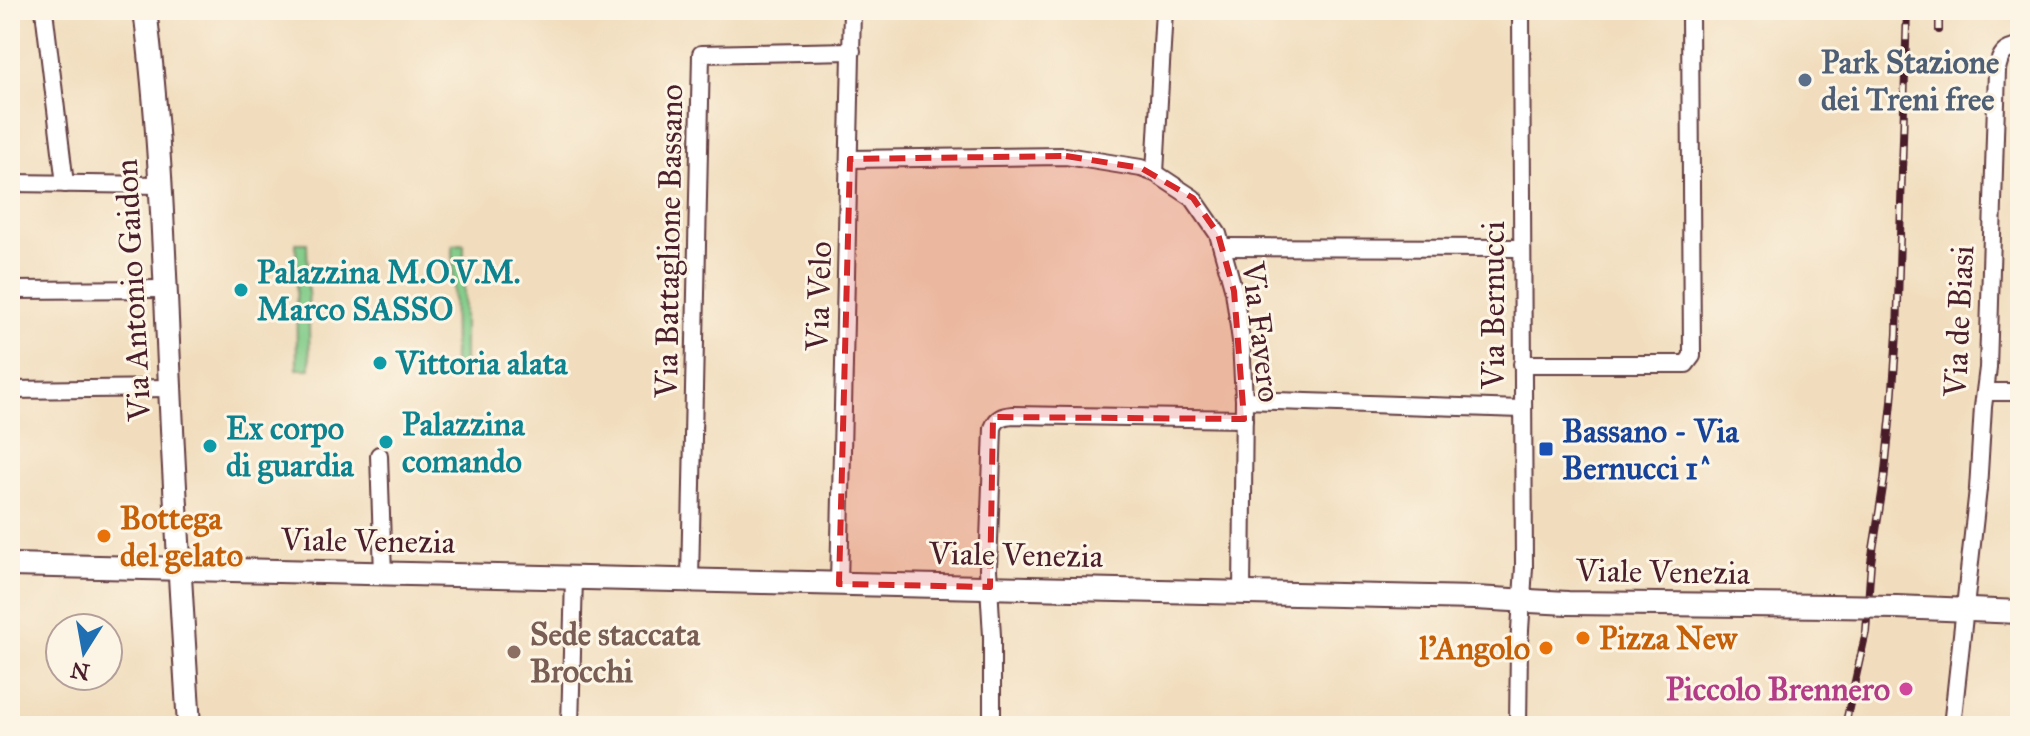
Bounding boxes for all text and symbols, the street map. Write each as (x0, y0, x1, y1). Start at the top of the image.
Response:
place label: Park Stazione dei Treni free (1821, 43, 1999, 119)
marker: Park Stazione dei Treni free (1796, 71, 1814, 89)
street label: Via Battaglione Bassano (647, 84, 691, 399)
street label: Via Antonio Gaidon (107, 158, 159, 423)
street label: Via Bernucci (1474, 221, 1513, 390)
street label: Via Velo (798, 241, 840, 352)
street label: Via de Biasi (1936, 244, 1982, 399)
place label: Palazzina M.O.V.M. Marco SASSO (257, 253, 520, 329)
street label: Via Favero (1233, 259, 1289, 405)
marker: Palazzina M.O.V.M. Marco SASSO (232, 281, 250, 299)
place label: Vittoria alata (395, 344, 569, 383)
marker: Vittoria alata (371, 354, 389, 372)
place label: Palazzina comando (402, 405, 526, 481)
place label: Ex corpo di guardia (226, 409, 355, 485)
place label: Bassano - Via Bernucci 1^ (1562, 412, 1740, 488)
marker: Palazzina comando (377, 433, 395, 451)
marker: Ex corpo di guardia (201, 437, 219, 455)
marker: Bassano - Via Bernucci 1^ (1537, 440, 1555, 458)
place label: Bottega del gelato (120, 499, 243, 575)
street label: Viale Venezia (279, 520, 456, 562)
marker: Bottega del gelato (95, 527, 113, 545)
street label: Viale Venezia (927, 534, 1104, 576)
street label: Viale Venezia (1574, 551, 1751, 593)
north arrow (44, 612, 124, 692)
place label: Sede staccata Brocchi (530, 615, 701, 691)
place label: Pizza New (1599, 619, 1738, 658)
place label: l'Angolo (1419, 629, 1530, 668)
marker: Pizza New (1574, 629, 1592, 647)
marker: l'Angolo (1537, 639, 1555, 657)
marker: Sede staccata Brocchi (505, 643, 523, 661)
text: N (68, 656, 92, 686)
place label: Piccolo Brennero (1666, 670, 1890, 709)
marker: Piccolo Brennero (1897, 680, 1915, 698)

